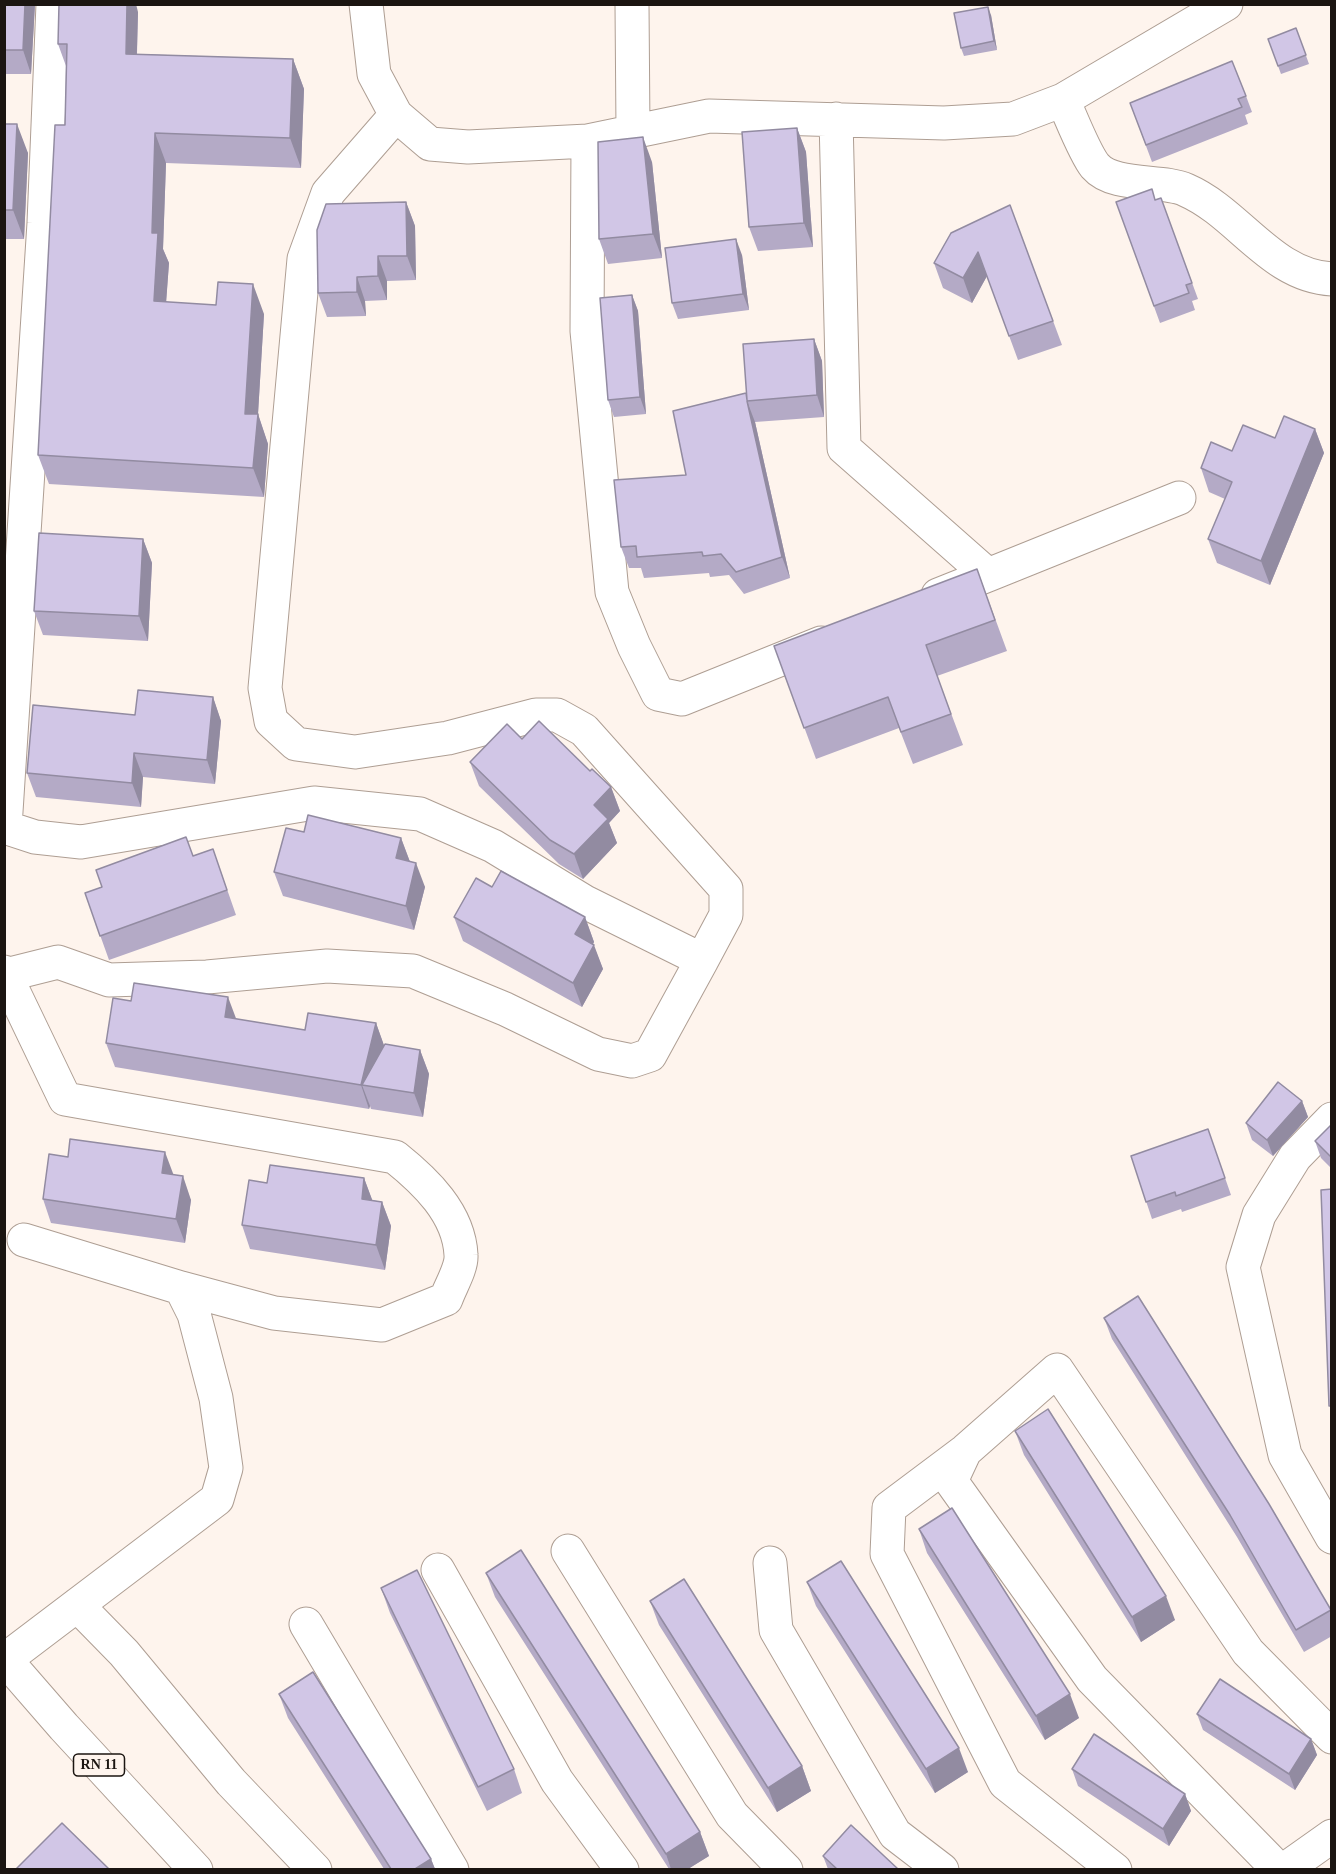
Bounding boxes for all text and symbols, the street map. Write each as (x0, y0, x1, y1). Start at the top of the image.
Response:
road number: RN 11 (74, 1754, 124, 1776)

